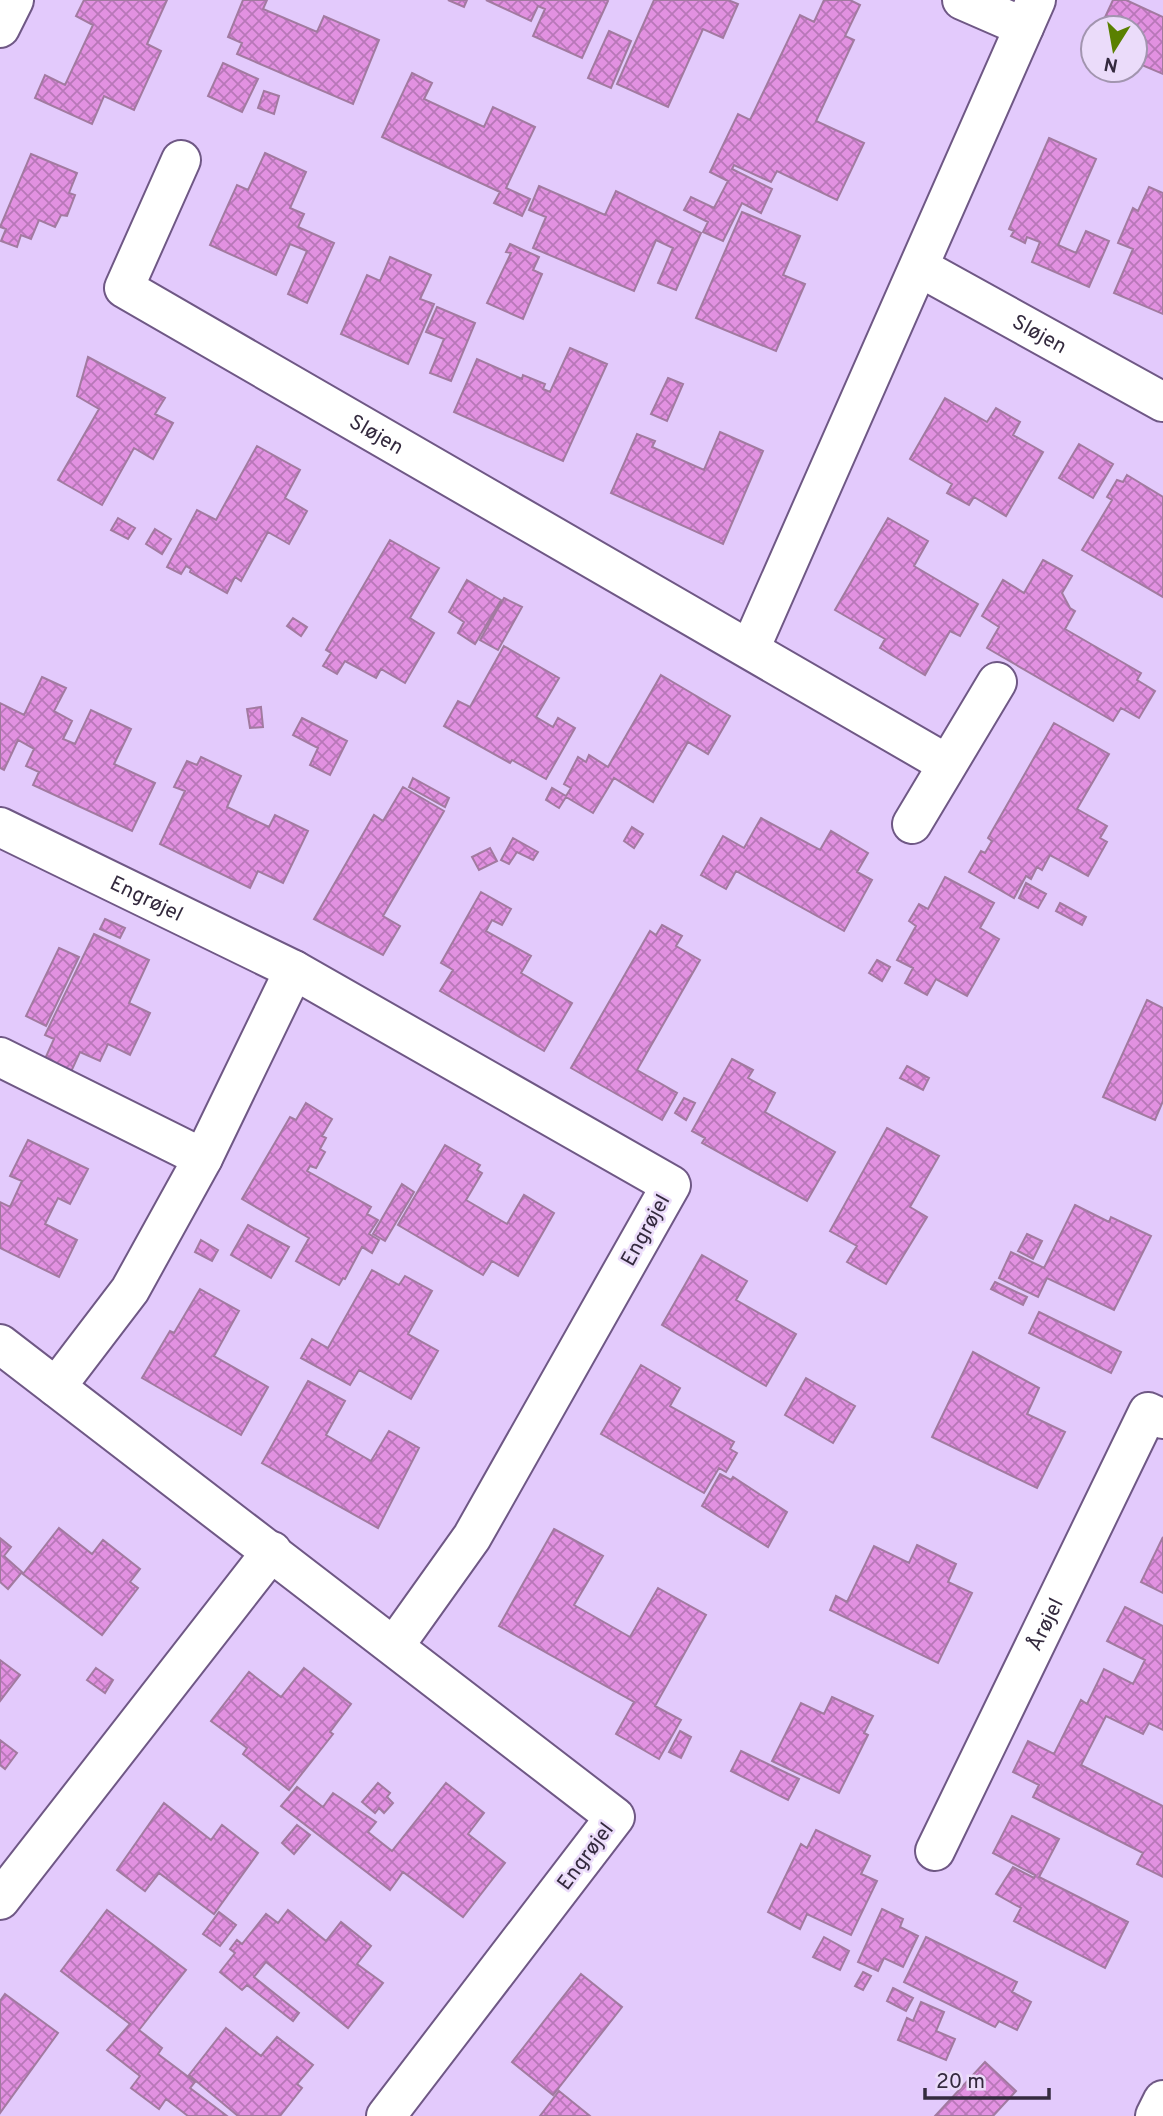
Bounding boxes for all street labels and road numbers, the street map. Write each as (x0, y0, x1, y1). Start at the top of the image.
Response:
street label: Sløjen (1007, 309, 1071, 361)
street label: Sløjen (344, 409, 408, 462)
street label: Engrøjel (105, 870, 187, 929)
street label: Engrøjel (616, 1190, 677, 1271)
street label: Årøjel (1022, 1594, 1071, 1656)
street label: Engrøjel (552, 1818, 620, 1896)

